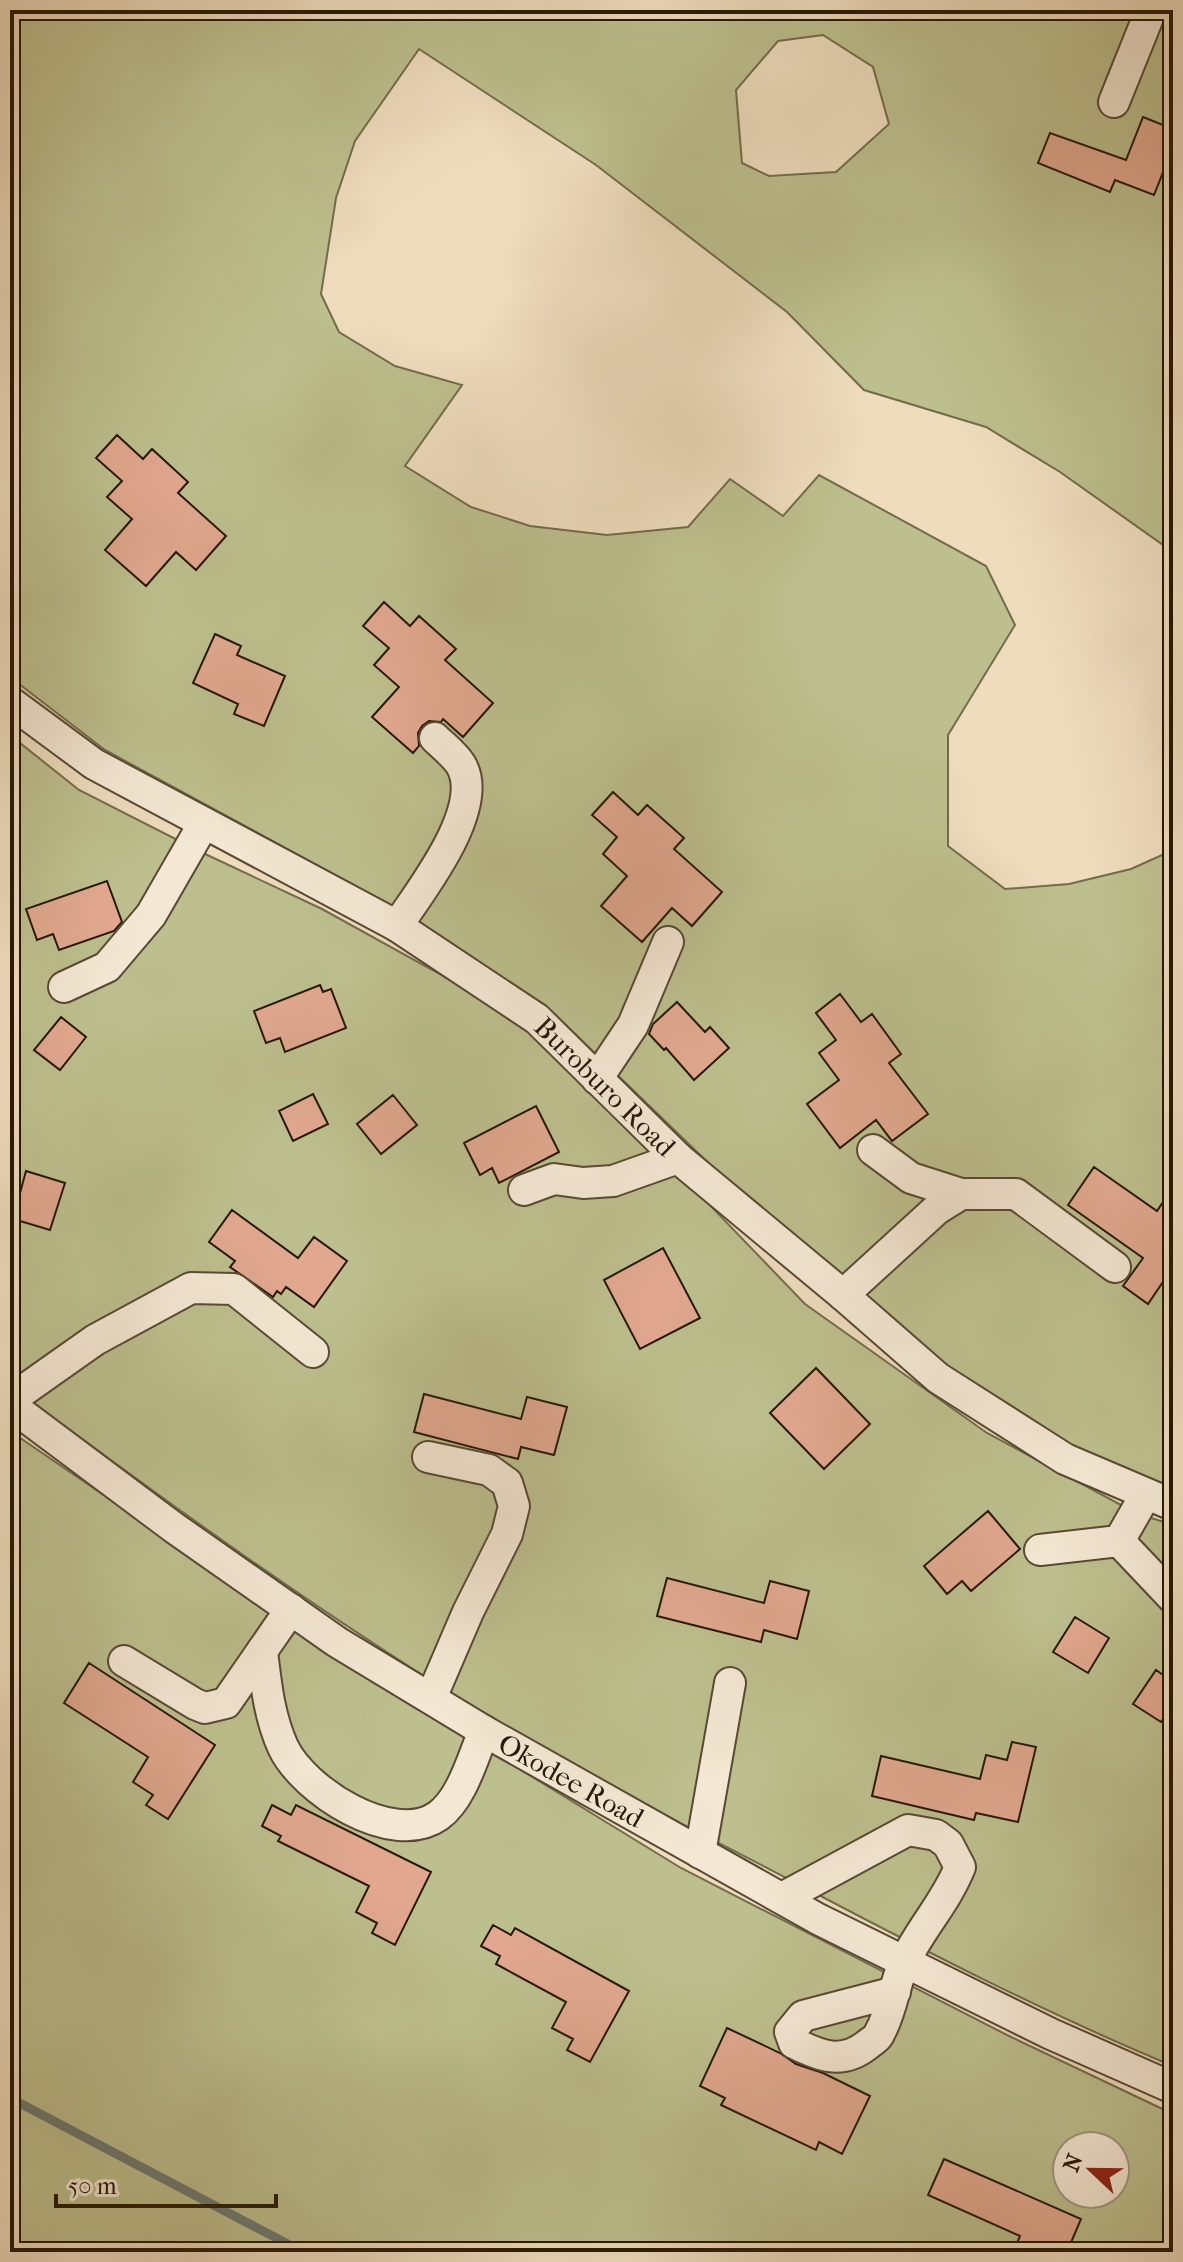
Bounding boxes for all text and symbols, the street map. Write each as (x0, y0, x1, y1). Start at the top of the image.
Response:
street label: Buroburo Road (528, 1010, 683, 1164)
street label: Okodee Road (493, 1727, 650, 1835)
north arrow (1051, 2130, 1131, 2210)
text: N (1058, 2150, 1089, 2175)
scale bar (56, 2158, 276, 2208)
text: 50 m (68, 2172, 117, 2200)

